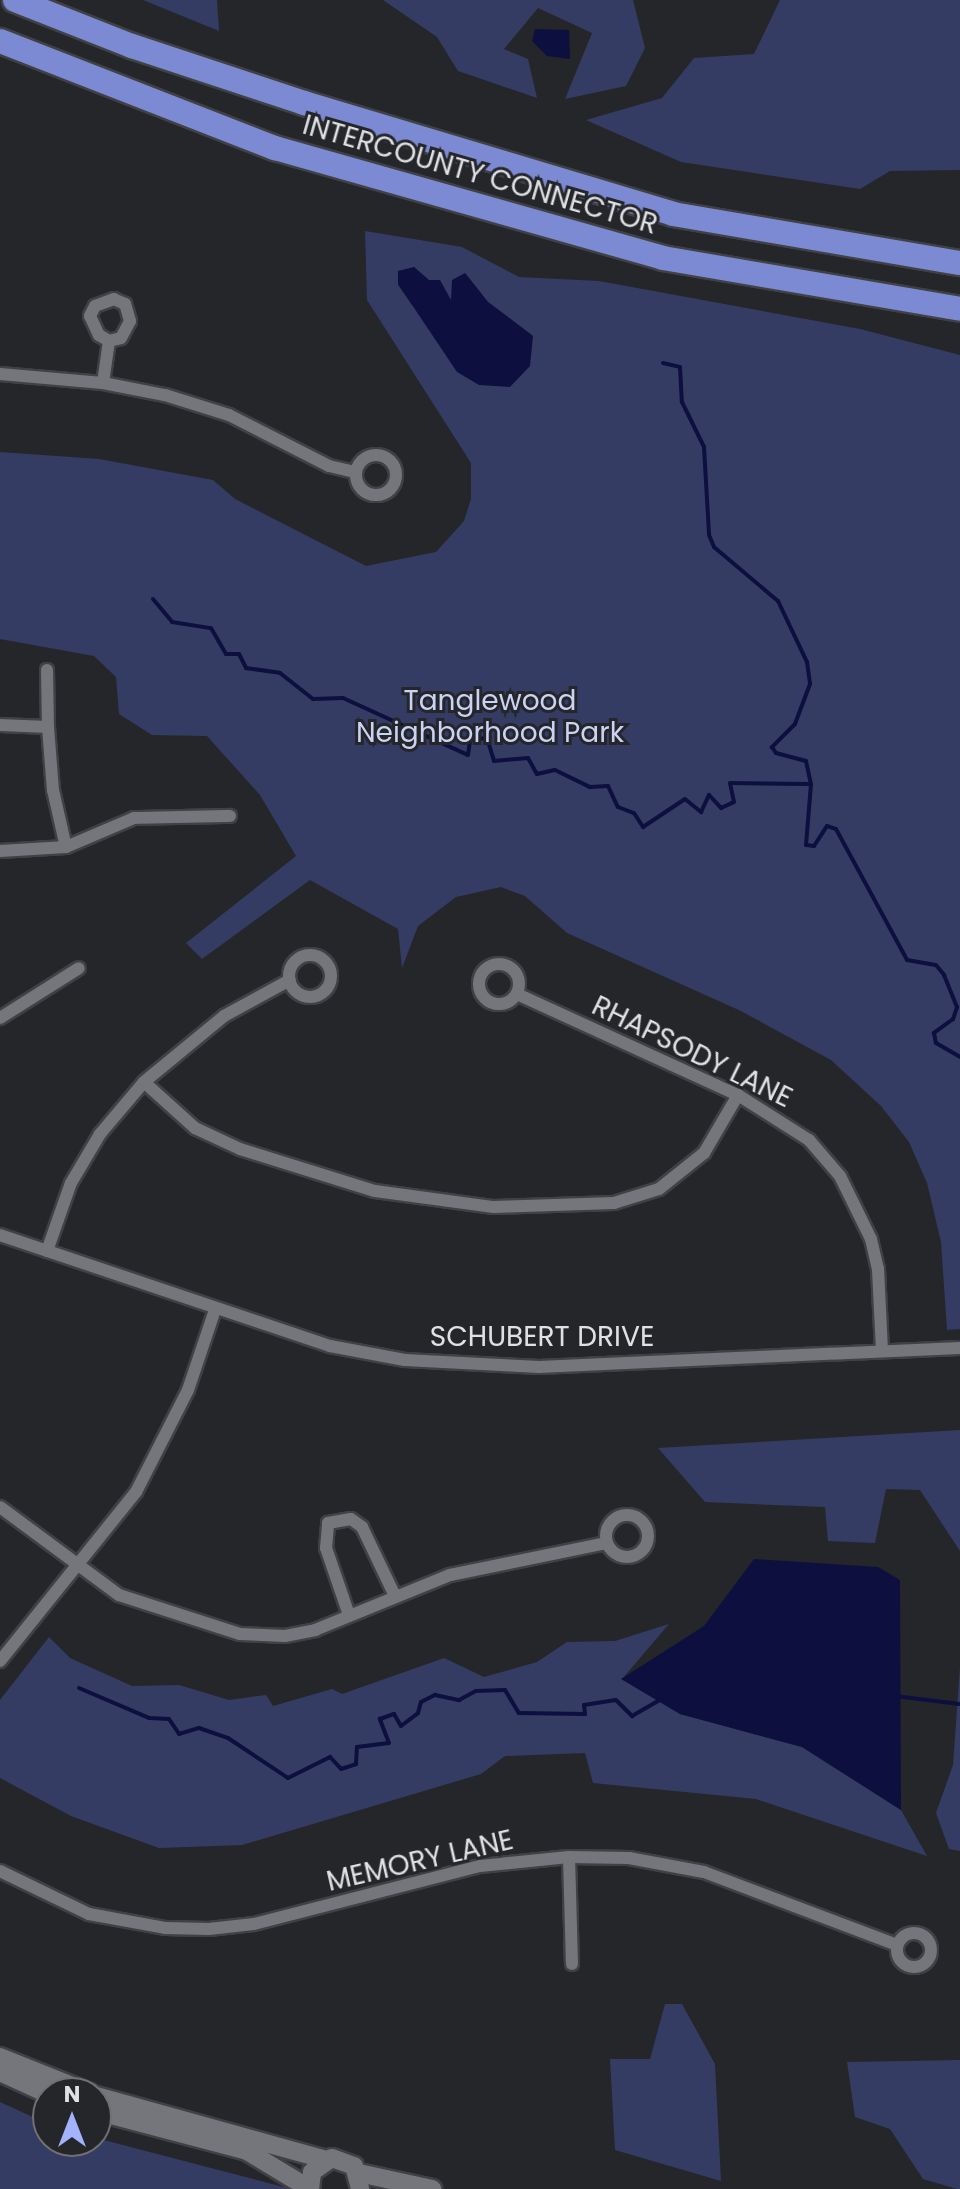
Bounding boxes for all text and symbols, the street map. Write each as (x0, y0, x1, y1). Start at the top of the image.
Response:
street label: INTERCOUNTY CONNECTOR (299, 108, 661, 242)
park label: Tanglewood Neighborhood Park (356, 684, 624, 750)
street label: RHAPSODY LANE (586, 989, 798, 1115)
street label: SCHUBERT DRIVE (430, 1320, 654, 1354)
street label: MEMORY LANE (323, 1823, 517, 1899)
north arrow (32, 2077, 112, 2157)
text: N (64, 2079, 80, 2110)

